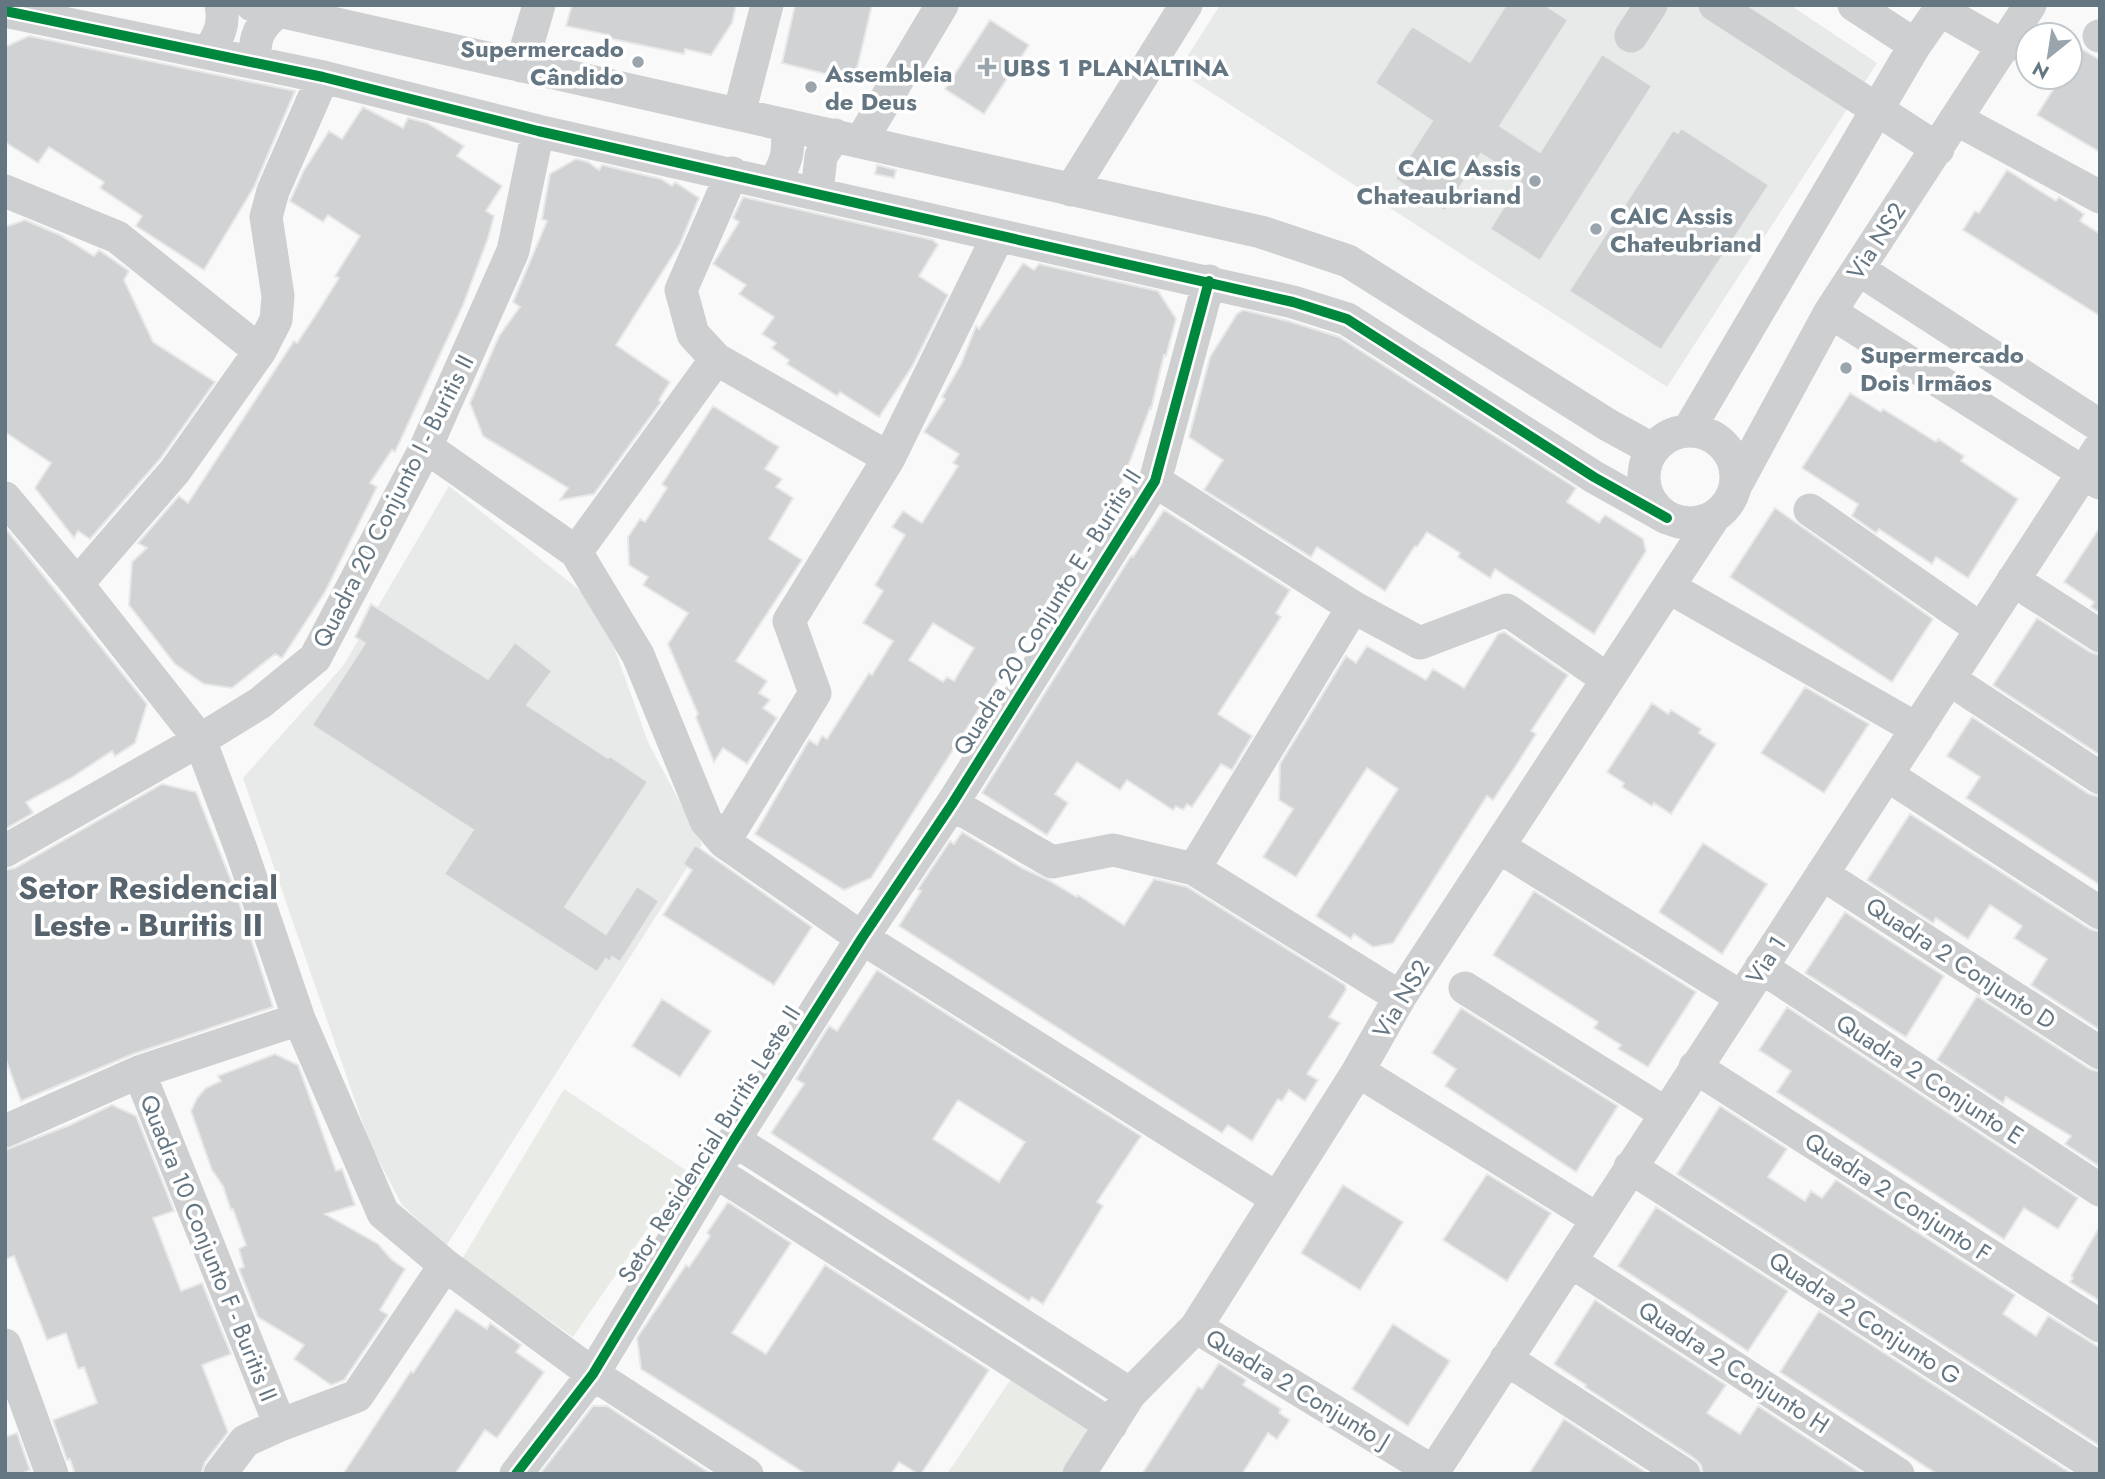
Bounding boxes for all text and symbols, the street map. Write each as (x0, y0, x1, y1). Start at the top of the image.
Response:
north arrow (2014, 21, 2084, 91)
place label: Supermercado Cândido (460, 31, 624, 94)
place label: UBS 1 PLANALTINA (1003, 50, 1229, 85)
marker: Supermercado Cândido (630, 54, 646, 70)
text: N (2027, 55, 2054, 86)
place label: Assembleia de Deus (824, 56, 953, 119)
marker: UBS 1 PLANALTINA (977, 57, 997, 77)
marker: Assembleia de Deus (803, 79, 819, 95)
place label: CAIC Assis Chateaubriand (1357, 150, 1521, 213)
marker: CAIC Assis Chateaubriand (1527, 173, 1543, 189)
street label: Via NS2 (1838, 195, 1914, 287)
place label: CAIC Assis Chateubriand (1610, 198, 1761, 261)
marker: CAIC Assis Chateubriand (1588, 221, 1604, 237)
place label: Supermercado Dois Irmãos (1860, 337, 2024, 400)
street label: Quadra 20 Conjunto I - Buritis II (304, 348, 482, 654)
marker: Supermercado Dois Irmãos (1838, 360, 1854, 376)
street label: Quadra 20 Conjunto E - Buritis II (944, 462, 1150, 762)
district label: Setor Residencial Leste - Buritis II (18, 865, 278, 948)
street label: Quadra 2 Conjunto D (1859, 888, 2063, 1038)
street label: Via 1 (1737, 929, 1795, 991)
street label: Via NS2 (1364, 953, 1438, 1045)
street label: Setor Residencial Buritis Leste II (609, 998, 809, 1290)
street label: Quadra 2 Conjunto E (1829, 1005, 2031, 1153)
street label: Quadra 10 Conjunto F - Buritis II (131, 1089, 287, 1407)
street label: Quadra 2 Conjunto F (1798, 1123, 1998, 1271)
street label: Quadra 2 Conjunto G (1762, 1243, 1968, 1393)
street label: Quadra 2 Conjunto H (1632, 1292, 1836, 1442)
street label: Quadra 2 Conjunto J (1199, 1320, 1397, 1458)

